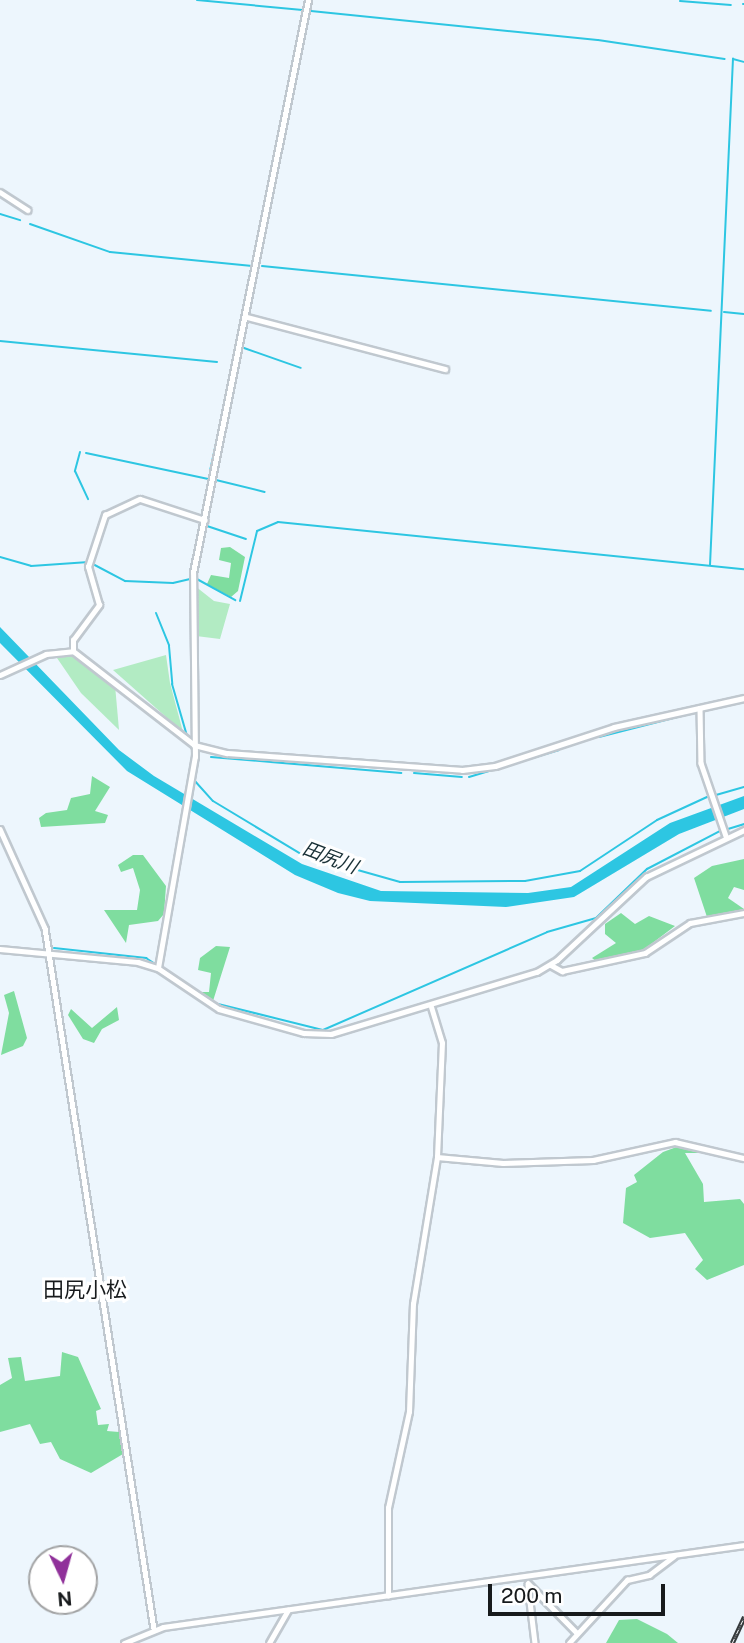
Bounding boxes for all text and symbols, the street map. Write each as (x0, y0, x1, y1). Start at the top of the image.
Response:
water label: 田尻川 (299, 837, 361, 879)
district label: 田尻小松 (43, 1277, 127, 1303)
north arrow (28, 1545, 98, 1615)
scale bar (492, 1570, 669, 1614)
text: 200 m (501, 1583, 562, 1608)
text: N (56, 1587, 73, 1611)

